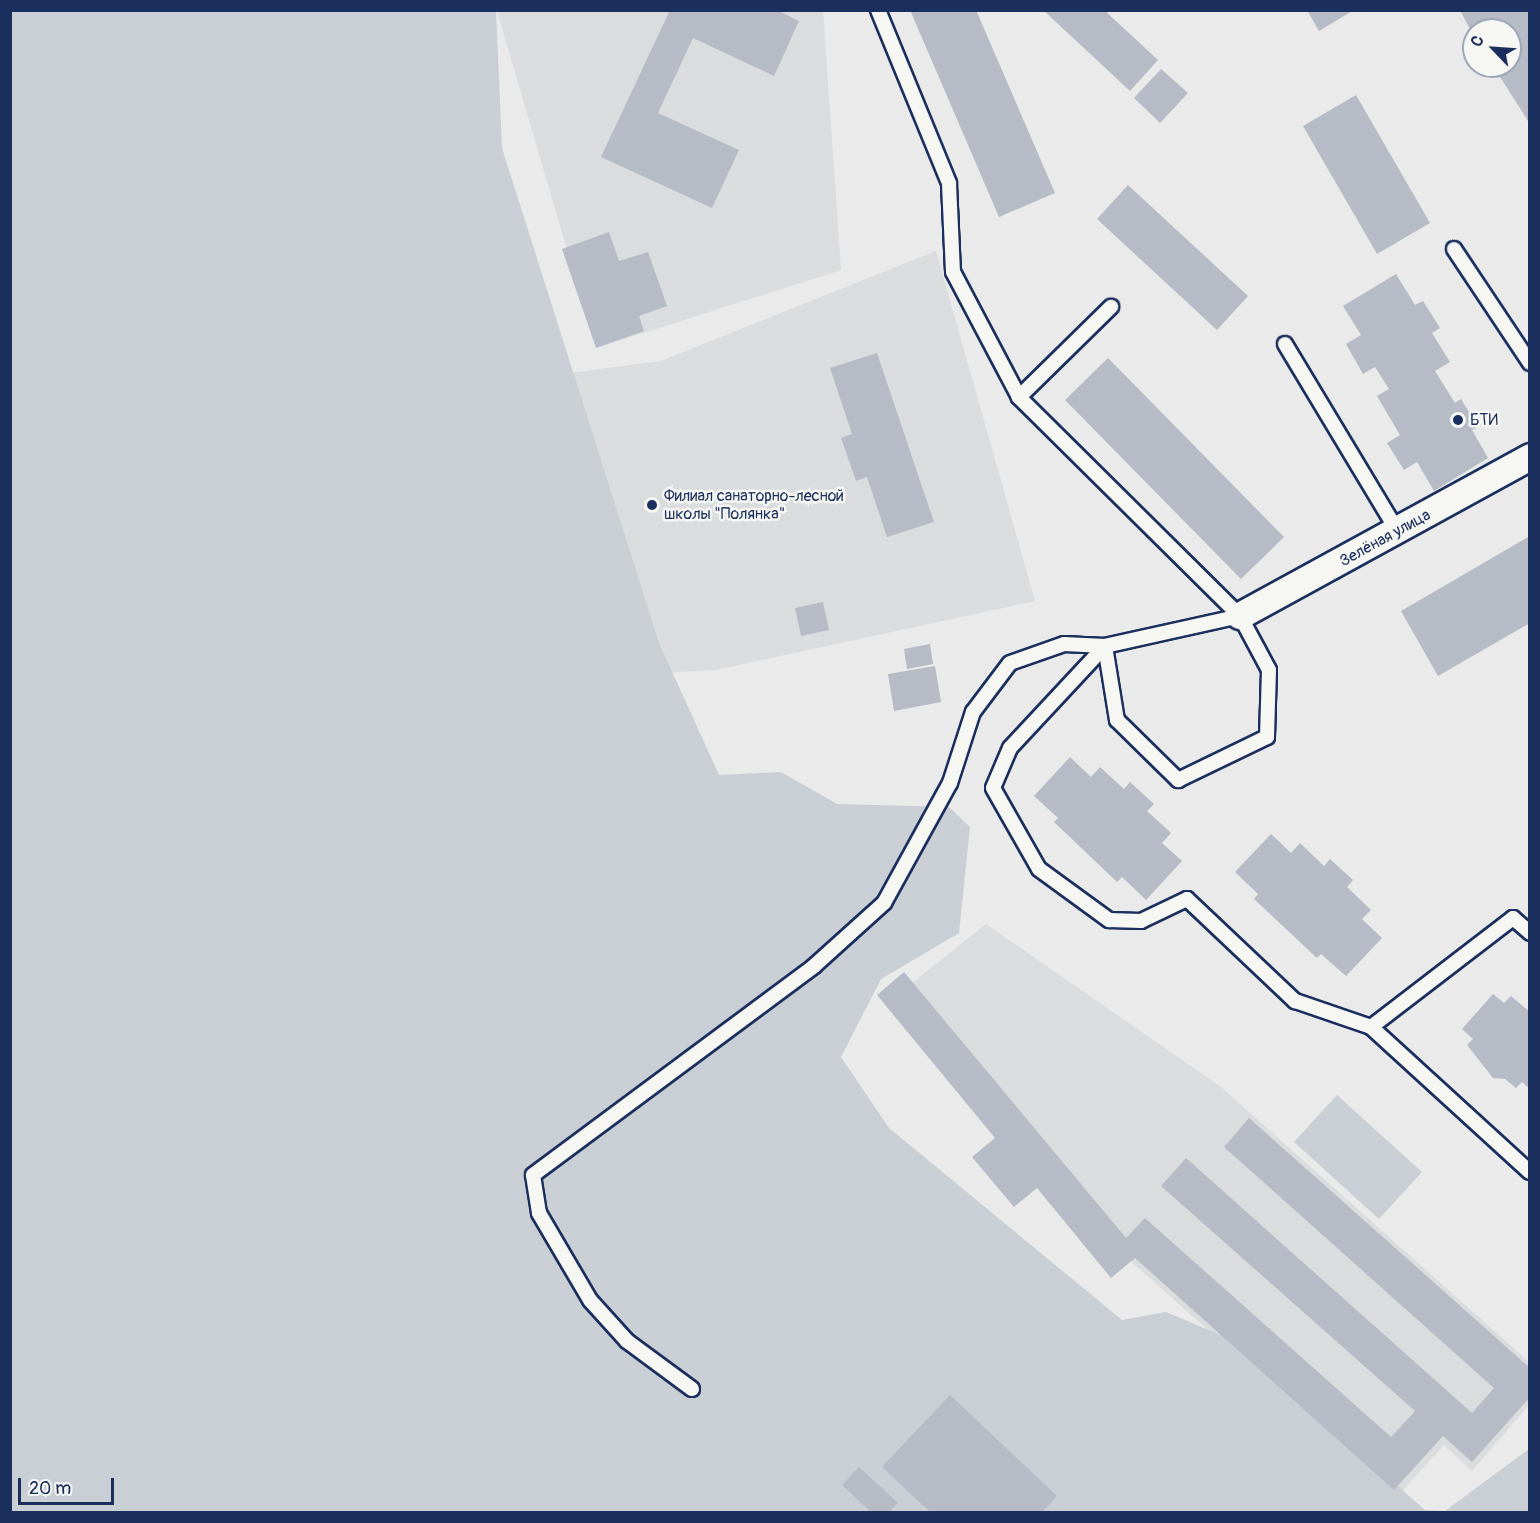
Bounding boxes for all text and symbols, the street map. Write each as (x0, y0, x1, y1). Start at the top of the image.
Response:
north arrow (1462, 18, 1522, 78)
text: С (1466, 33, 1489, 50)
place label: БТИ (1470, 410, 1498, 430)
marker: БТИ (1451, 413, 1465, 427)
place label: Филиал санаторно-лесной школы "Полянка" (664, 486, 844, 524)
marker: Филиал санаторно-лесной школы "Полянка" (645, 498, 659, 512)
street label: Зелёная улица (1336, 505, 1434, 571)
scale bar (21, 1466, 117, 1504)
text: 20 m (29, 1477, 71, 1500)

